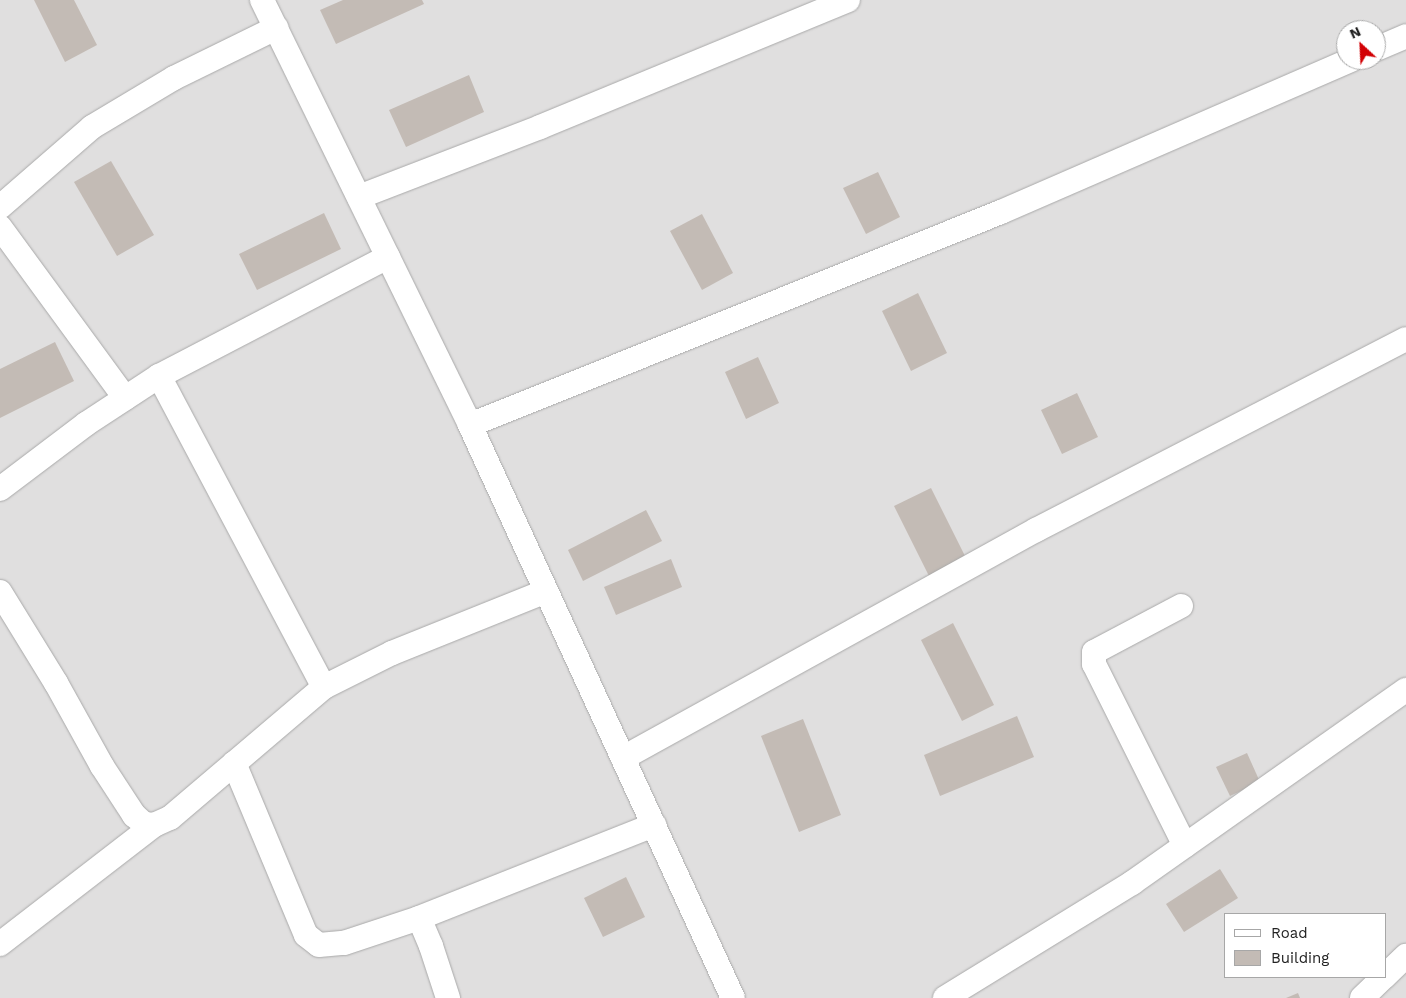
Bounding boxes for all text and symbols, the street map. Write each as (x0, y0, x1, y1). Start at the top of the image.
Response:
north arrow (1336, 20, 1386, 70)
text: N (1347, 23, 1363, 42)
legend (1224, 913, 1386, 978)
text: Road (1271, 924, 1308, 942)
text: Building (1271, 949, 1329, 967)

